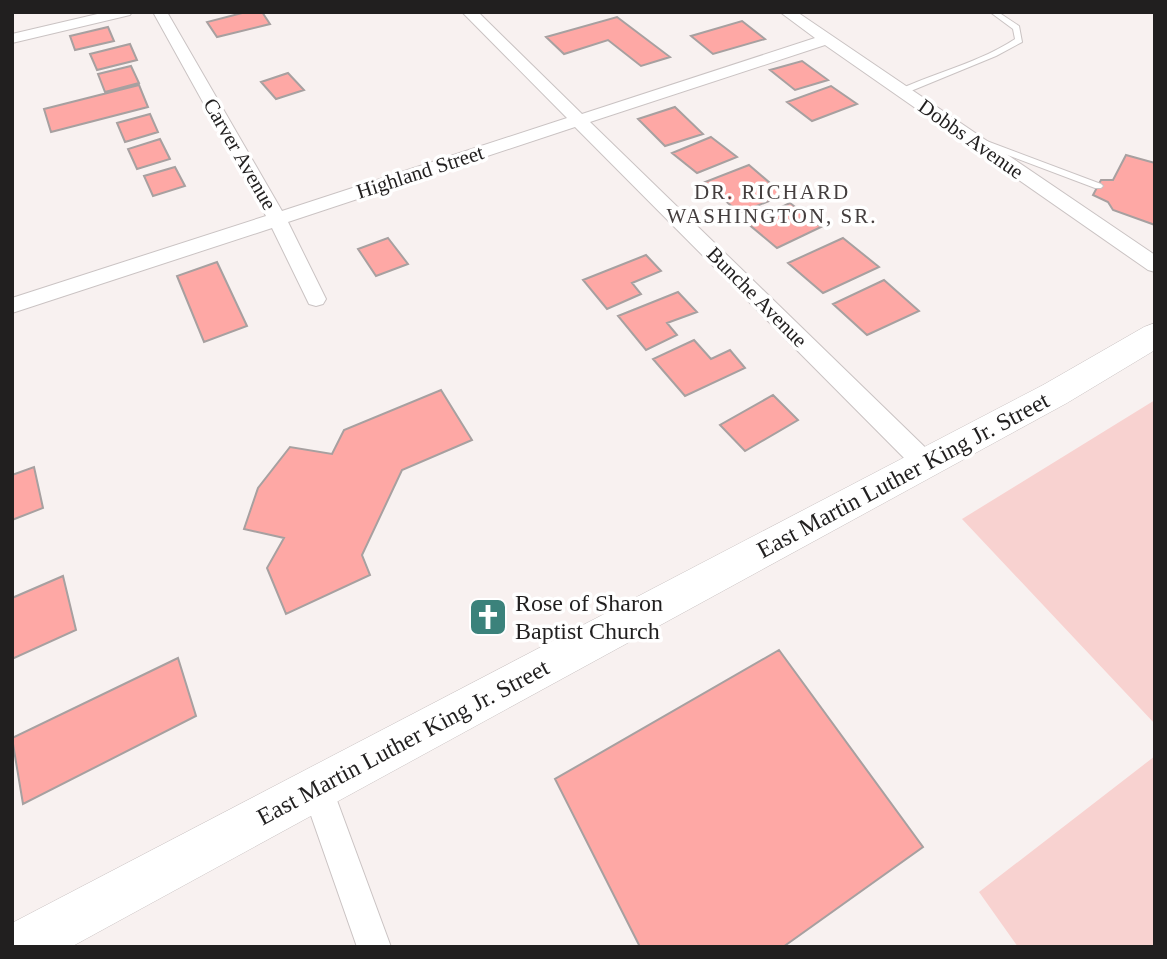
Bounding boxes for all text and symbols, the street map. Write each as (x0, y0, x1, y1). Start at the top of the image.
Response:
street label: Carver Avenue (198, 94, 282, 214)
street label: Dobbs Avenue (914, 94, 1028, 184)
street label: Highland Street (353, 140, 487, 204)
district label: DR. RICHARD WASHINGTON, SR. (666, 180, 878, 228)
street label: Bunche Avenue (702, 242, 812, 352)
street label: East Martin Luther King Jr. Street (753, 387, 1054, 563)
place label: Rose of Sharon Baptist Church (515, 590, 663, 644)
church icon: Rose of Sharon Baptist Church (467, 596, 509, 638)
street label: East Martin Luther King Jr. Street (253, 654, 554, 830)

